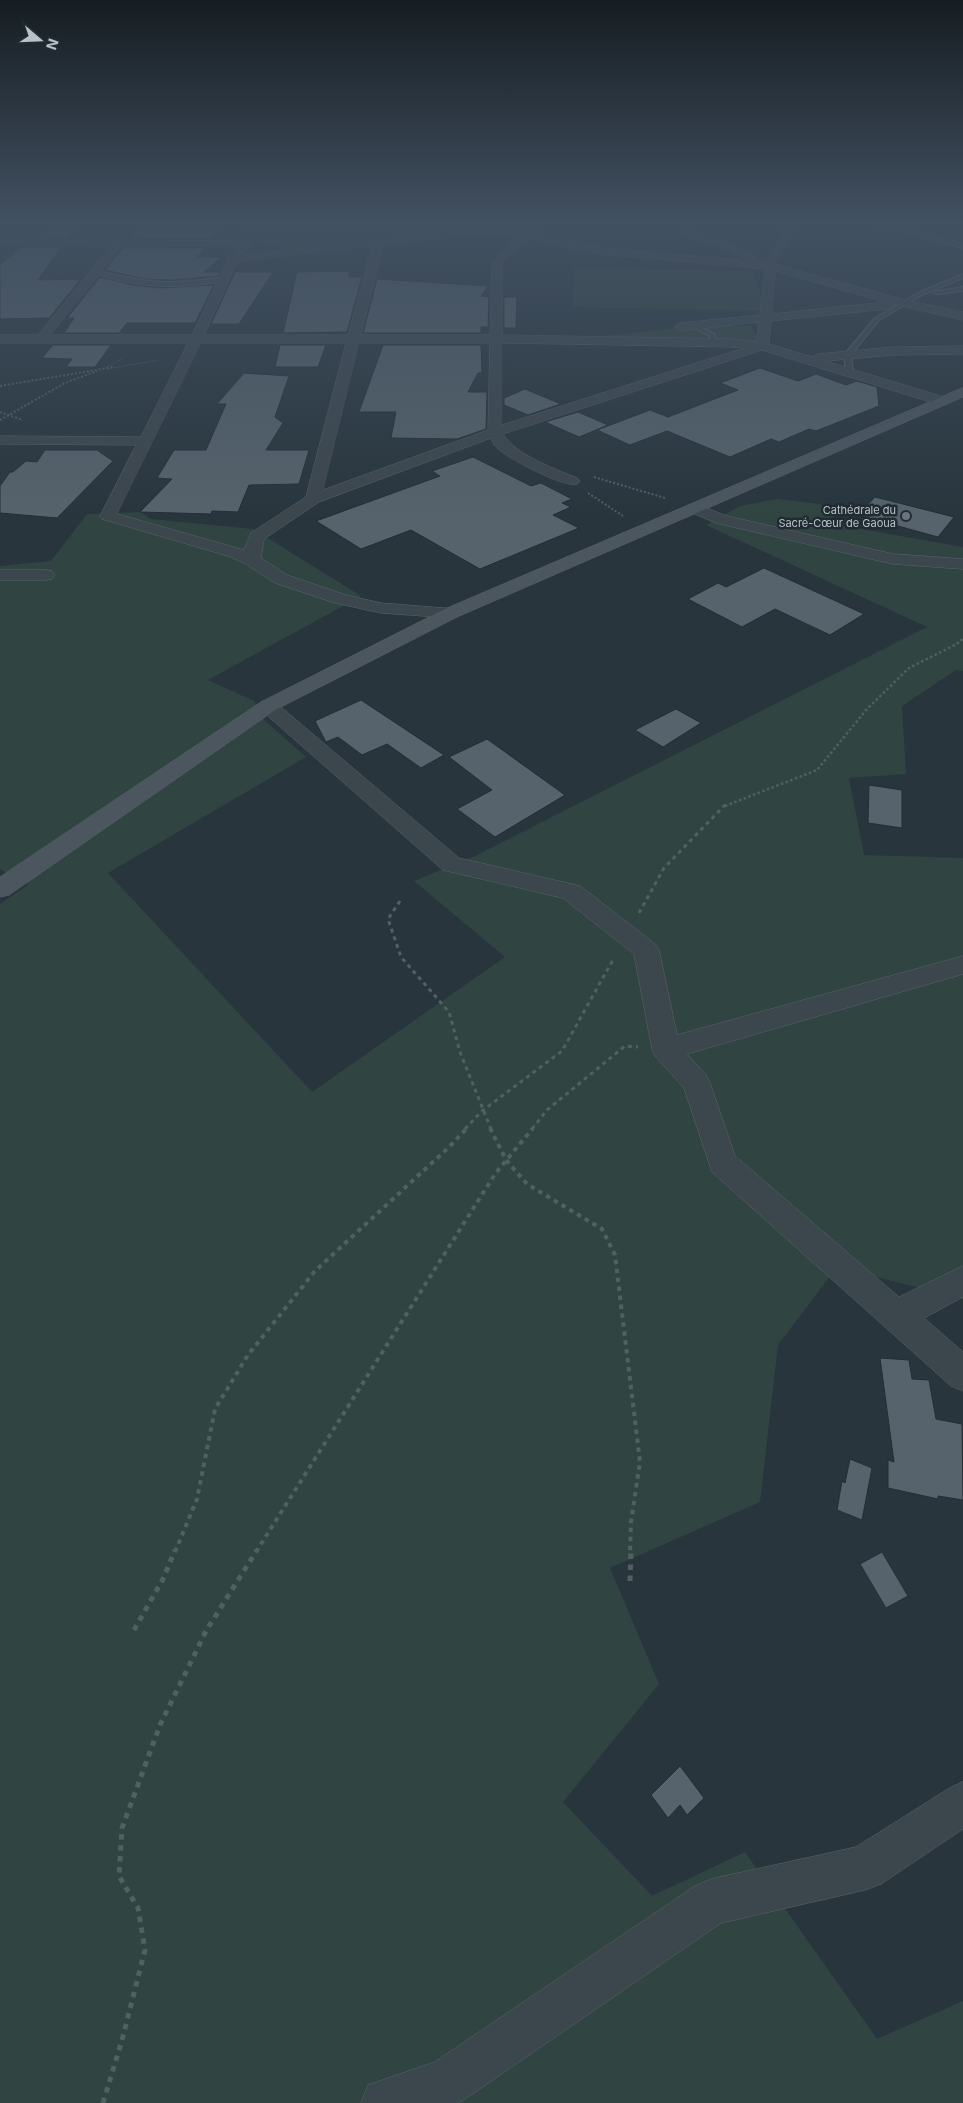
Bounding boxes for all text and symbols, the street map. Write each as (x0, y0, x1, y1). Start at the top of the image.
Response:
north arrow (15, 15, 65, 65)
text: N (43, 37, 63, 52)
place label: Cathédrale du Sacré-Cœur de Gaoua (778, 503, 896, 530)
marker: Cathédrale du Sacré-Cœur de Gaoua (900, 510, 912, 522)

